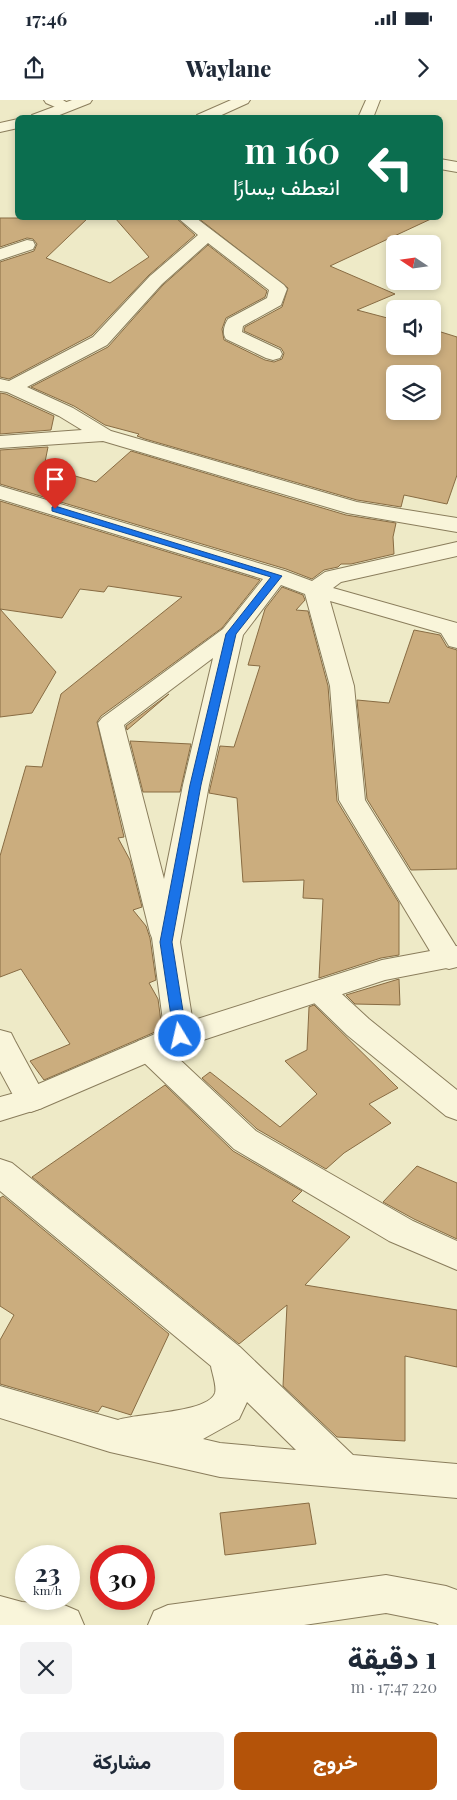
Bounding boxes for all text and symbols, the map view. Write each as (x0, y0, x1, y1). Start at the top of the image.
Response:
text: 17:46 (25, 5, 67, 31)
text: Waylane (186, 53, 271, 83)
icon: share (20, 54, 48, 82)
icon: forward (409, 54, 437, 82)
text: 160 m (245, 126, 340, 173)
icon: left (358, 135, 423, 200)
text: انعطف يسارًا (233, 171, 340, 201)
north arrow (386, 235, 441, 290)
map controls (386, 235, 441, 420)
button: sound (386, 300, 441, 355)
button: layers (386, 365, 441, 420)
pin (34, 458, 76, 509)
icon: arrive (41, 465, 69, 493)
position arrow (153, 1009, 205, 1061)
speed limit sign: 30 (90, 1545, 155, 1610)
text: 23 (35, 1555, 60, 1588)
text: km/h (33, 1582, 62, 1598)
text: 1 دقيقة (347, 1637, 437, 1677)
button: close (20, 1642, 72, 1694)
text: 220 m · 17:47 (351, 1676, 437, 1697)
button: مشاركة (20, 1732, 224, 1790)
button: خروج (234, 1732, 437, 1790)

